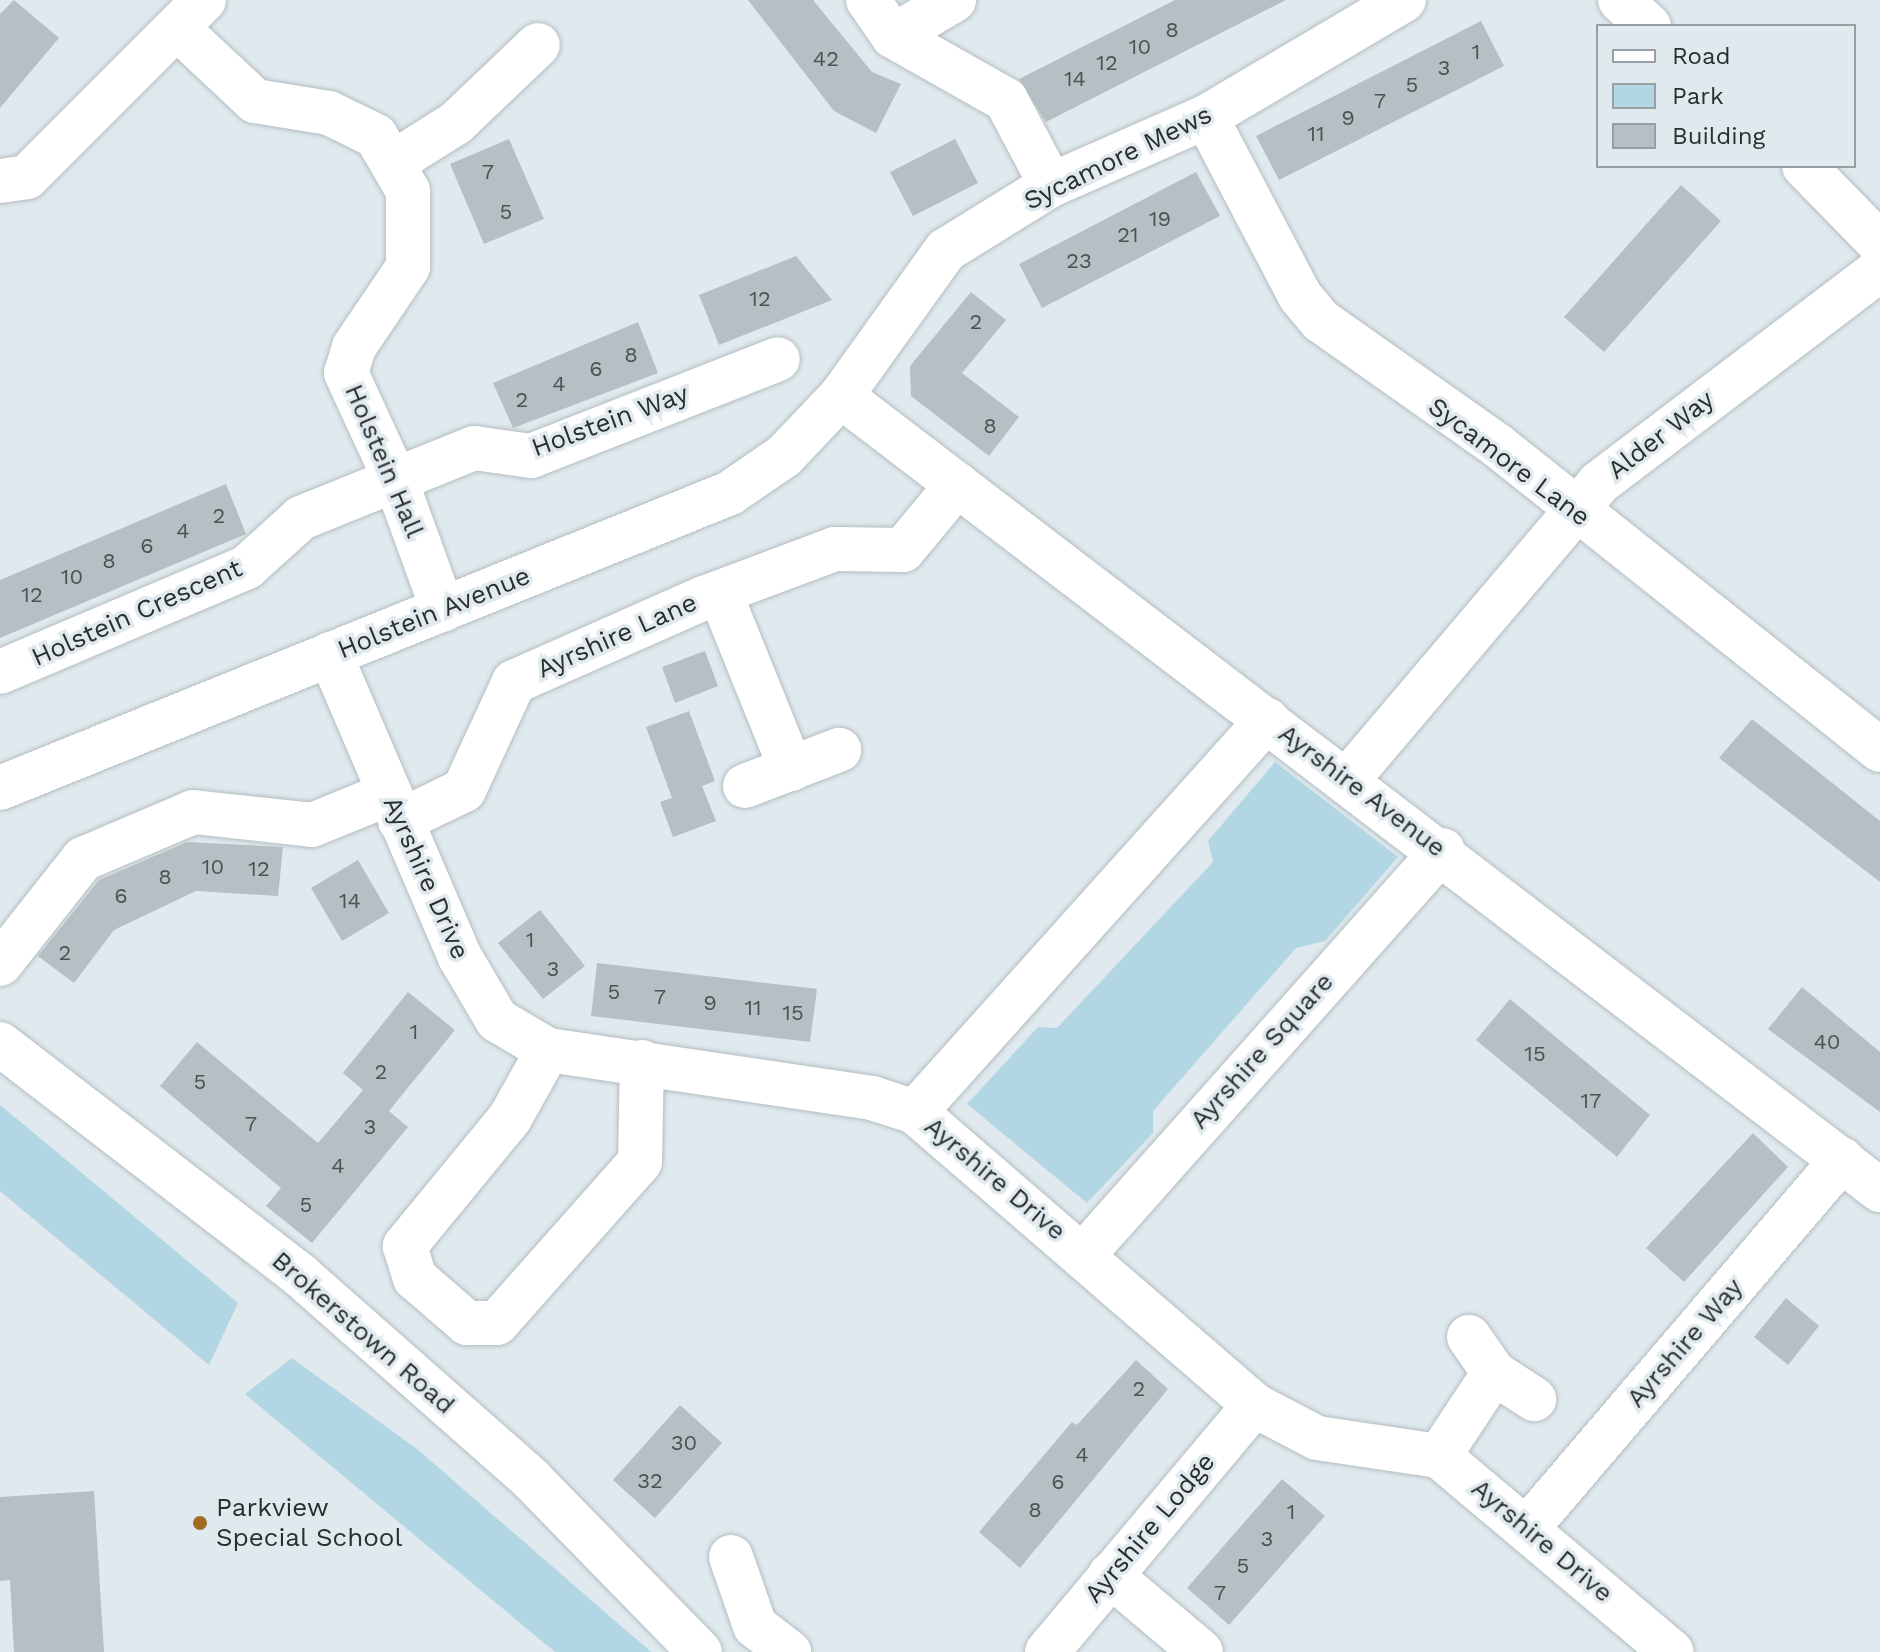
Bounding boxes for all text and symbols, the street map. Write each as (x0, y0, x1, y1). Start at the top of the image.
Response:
house number: 8 (1165, 17, 1179, 43)
legend (1596, 24, 1856, 168)
house number: 10 (1129, 34, 1151, 60)
house number: 1 (1472, 39, 1480, 65)
text: Road (1672, 42, 1731, 70)
house number: 42 (813, 46, 839, 72)
house number: 12 (1096, 50, 1118, 76)
house number: 3 (1438, 55, 1450, 81)
house number: 14 (1064, 66, 1086, 92)
house number: 5 (1406, 72, 1418, 98)
text: Park (1672, 82, 1724, 110)
house number: 7 (1374, 88, 1386, 114)
street label: Sycamore Mews (1019, 99, 1217, 217)
house number: 9 (1341, 105, 1355, 131)
house number: 11 (1307, 121, 1325, 147)
text: Building (1672, 122, 1765, 150)
house number: 7 (482, 159, 494, 185)
house number: 5 (500, 199, 512, 225)
house number: 19 (1149, 206, 1171, 232)
house number: 21 (1117, 222, 1139, 248)
house number: 23 (1066, 248, 1092, 274)
house number: 12 (749, 286, 771, 312)
house number: 2 (970, 309, 982, 335)
house number: 8 (624, 342, 638, 368)
house number: 6 (589, 356, 603, 382)
house number: 4 (552, 371, 566, 397)
street label: Holstein Way (527, 378, 693, 464)
street label: Holstein Hall (338, 380, 430, 542)
street label: Alder Way (1601, 384, 1721, 486)
house number: 2 (516, 387, 528, 413)
street label: Sycamore Lane (1422, 391, 1596, 533)
house number: 8 (983, 413, 997, 439)
house number: 2 (213, 503, 225, 529)
house number: 4 (176, 518, 190, 544)
house number: 6 (140, 533, 154, 559)
house number: 8 (102, 548, 116, 574)
street label: Holstein Crescent (27, 553, 247, 673)
street label: Holstein Avenue (333, 560, 535, 666)
house number: 10 (61, 564, 83, 590)
house number: 12 (21, 582, 43, 608)
street label: Ayrshire Lane (532, 587, 702, 685)
street label: Ayrshire Avenue (1272, 718, 1452, 864)
street label: Ayrshire Drive (376, 792, 476, 964)
house number: 10 (202, 854, 224, 880)
house number: 12 (248, 856, 270, 882)
house number: 8 (158, 864, 172, 890)
house number: 6 (114, 883, 128, 909)
house number: 14 (339, 888, 361, 914)
house number: 1 (526, 927, 534, 953)
house number: 2 (59, 940, 71, 966)
house number: 3 (547, 956, 559, 982)
street label: Ayrshire Square (1184, 967, 1340, 1135)
house number: 5 (608, 979, 620, 1005)
house number: 7 (654, 984, 666, 1010)
house number: 9 (703, 990, 717, 1016)
house number: 11 (744, 995, 762, 1021)
house number: 15 (782, 1000, 804, 1026)
house number: 1 (410, 1019, 418, 1045)
house number: 40 (1813, 1029, 1841, 1055)
house number: 15 (1524, 1041, 1546, 1067)
house number: 2 (375, 1059, 387, 1085)
house number: 5 (194, 1069, 206, 1095)
house number: 17 (1581, 1088, 1601, 1114)
house number: 7 (245, 1111, 257, 1137)
street label: Ayrshire Drive (918, 1111, 1072, 1247)
house number: 3 (364, 1114, 376, 1140)
house number: 4 (331, 1153, 345, 1179)
house number: 5 (300, 1192, 312, 1218)
street label: Brokerstown Road (265, 1245, 461, 1421)
street label: Ayrshire Way (1620, 1272, 1750, 1414)
house number: 2 (1133, 1376, 1145, 1402)
house number: 30 (671, 1430, 697, 1456)
house number: 4 (1075, 1442, 1089, 1468)
street label: Ayrshire Lodge (1078, 1447, 1222, 1609)
house number: 32 (637, 1468, 663, 1494)
house number: 6 (1051, 1469, 1065, 1495)
street label: Ayrshire Drive (1465, 1473, 1619, 1609)
place label: Parkview Special School (216, 1492, 403, 1554)
house number: 8 (1028, 1497, 1042, 1523)
house number: 1 (1287, 1499, 1295, 1525)
marker: Parkview Special School (191, 1514, 209, 1532)
house number: 3 (1261, 1526, 1273, 1552)
house number: 5 (1237, 1553, 1249, 1579)
house number: 7 (1214, 1580, 1226, 1606)

